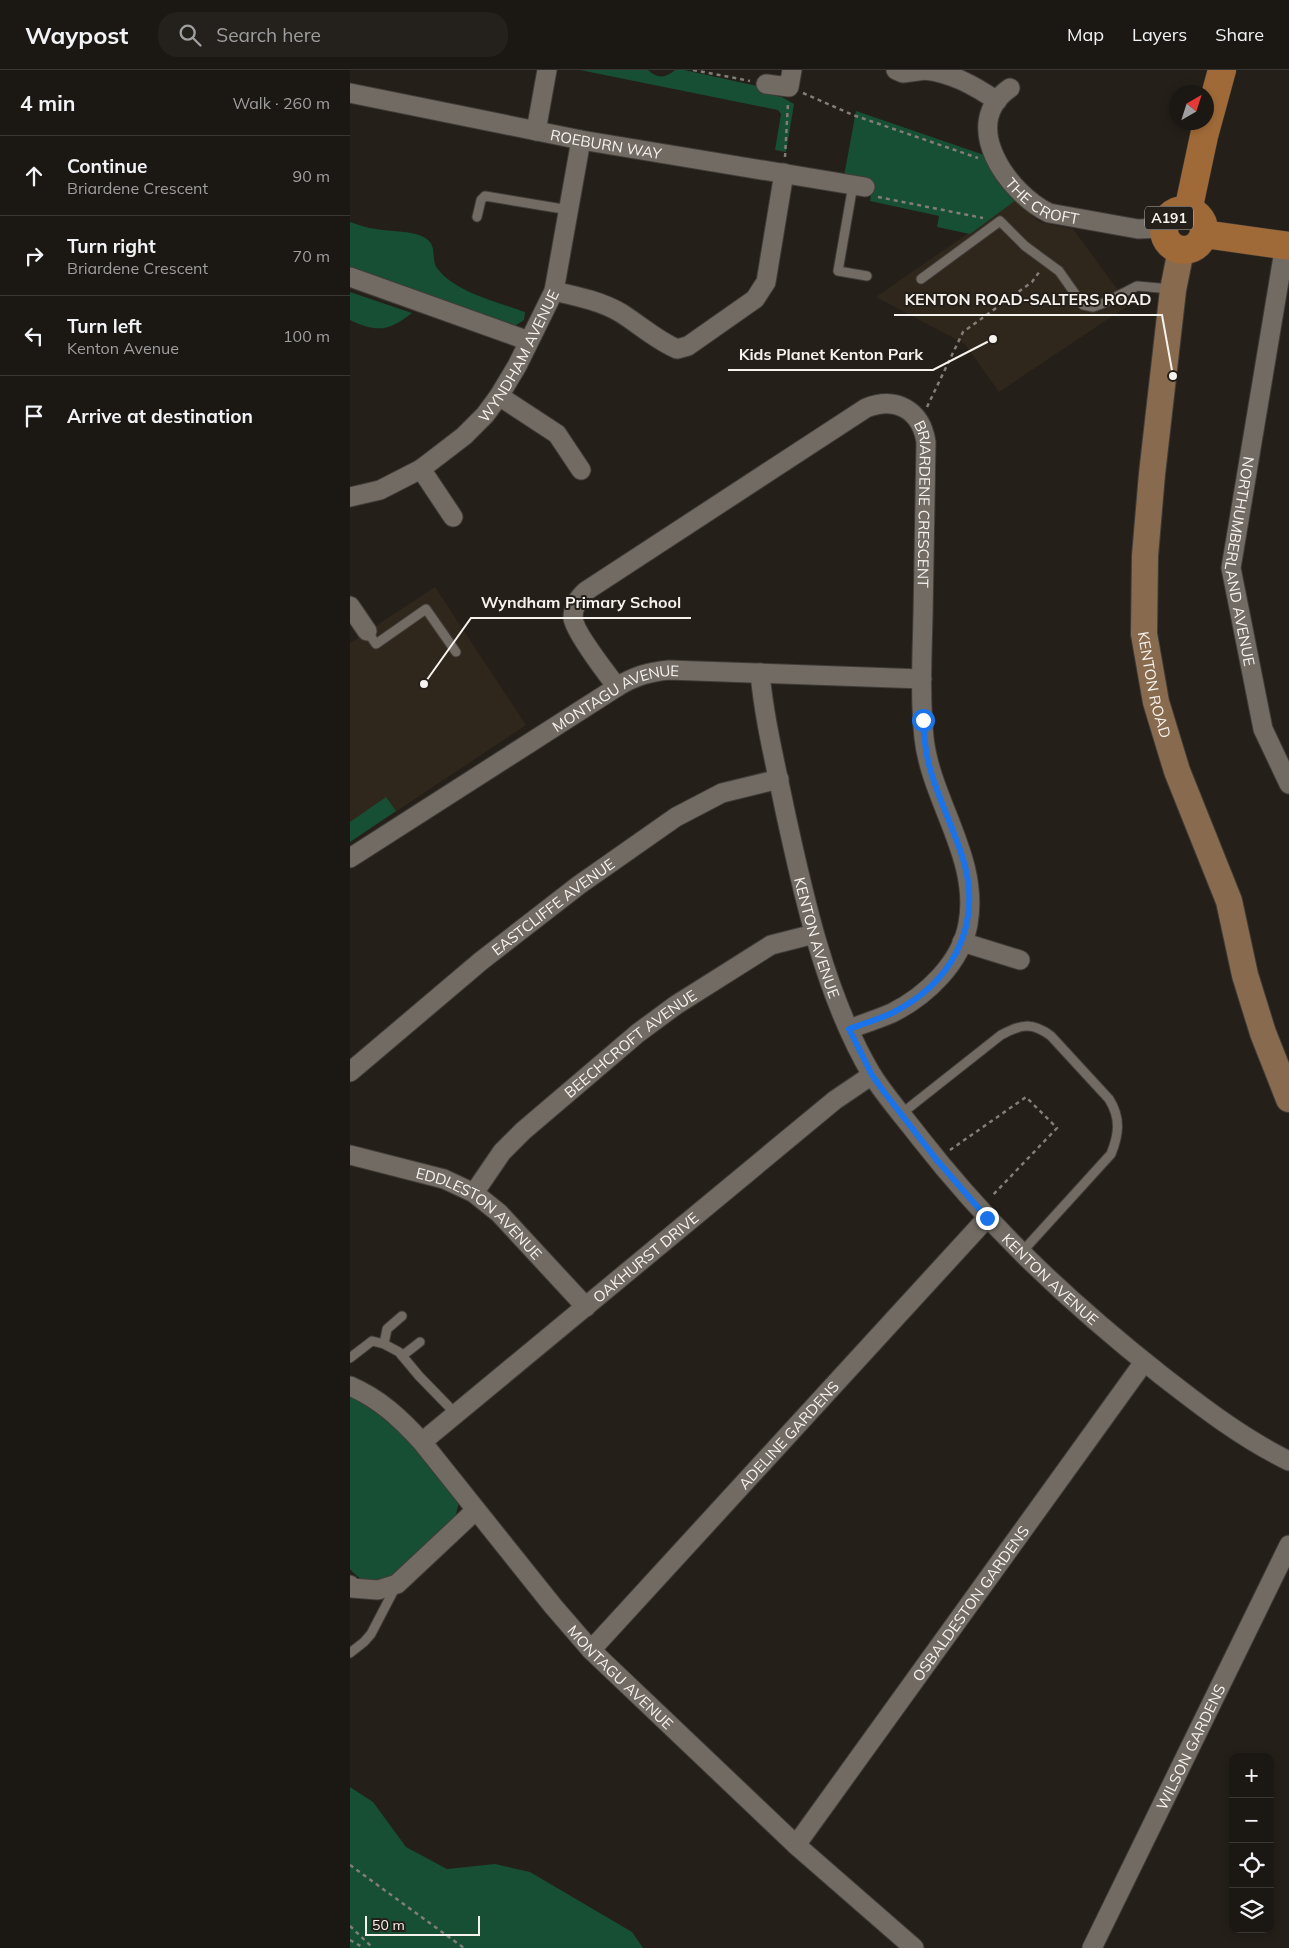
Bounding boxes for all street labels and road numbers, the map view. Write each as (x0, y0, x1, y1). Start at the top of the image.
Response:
street label: ROEBURN WAY (549, 125, 664, 163)
street label: THE CROFT (1002, 174, 1081, 228)
road number: A191 (1145, 206, 1193, 230)
street label: WYNDHAM AVENUE (474, 286, 563, 425)
street label: BRIARDENE CRESCENT (910, 417, 936, 588)
street label: NORTHUMBERLAND AVENUE (1221, 455, 1260, 668)
street label: KENTON ROAD (1134, 630, 1176, 740)
street label: MONTAGU AVENUE (548, 660, 680, 736)
street label: EASTCLIFFE AVENUE (487, 854, 618, 959)
street label: KENTON AVENUE (791, 875, 844, 1001)
street label: BEECHCROFT AVENUE (560, 985, 700, 1101)
street label: EDDLESTON AVENUE (414, 1163, 546, 1263)
street label: OAKHURST DRIVE (589, 1208, 702, 1306)
street label: KENTON AVENUE (998, 1229, 1103, 1329)
street label: ADELINE GARDENS (734, 1377, 843, 1493)
street label: OSBALDESTON GARDENS (908, 1522, 1033, 1685)
street label: MONTAGU AVENUE (564, 1621, 678, 1733)
street label: WILSON GARDENS (1152, 1681, 1229, 1813)

